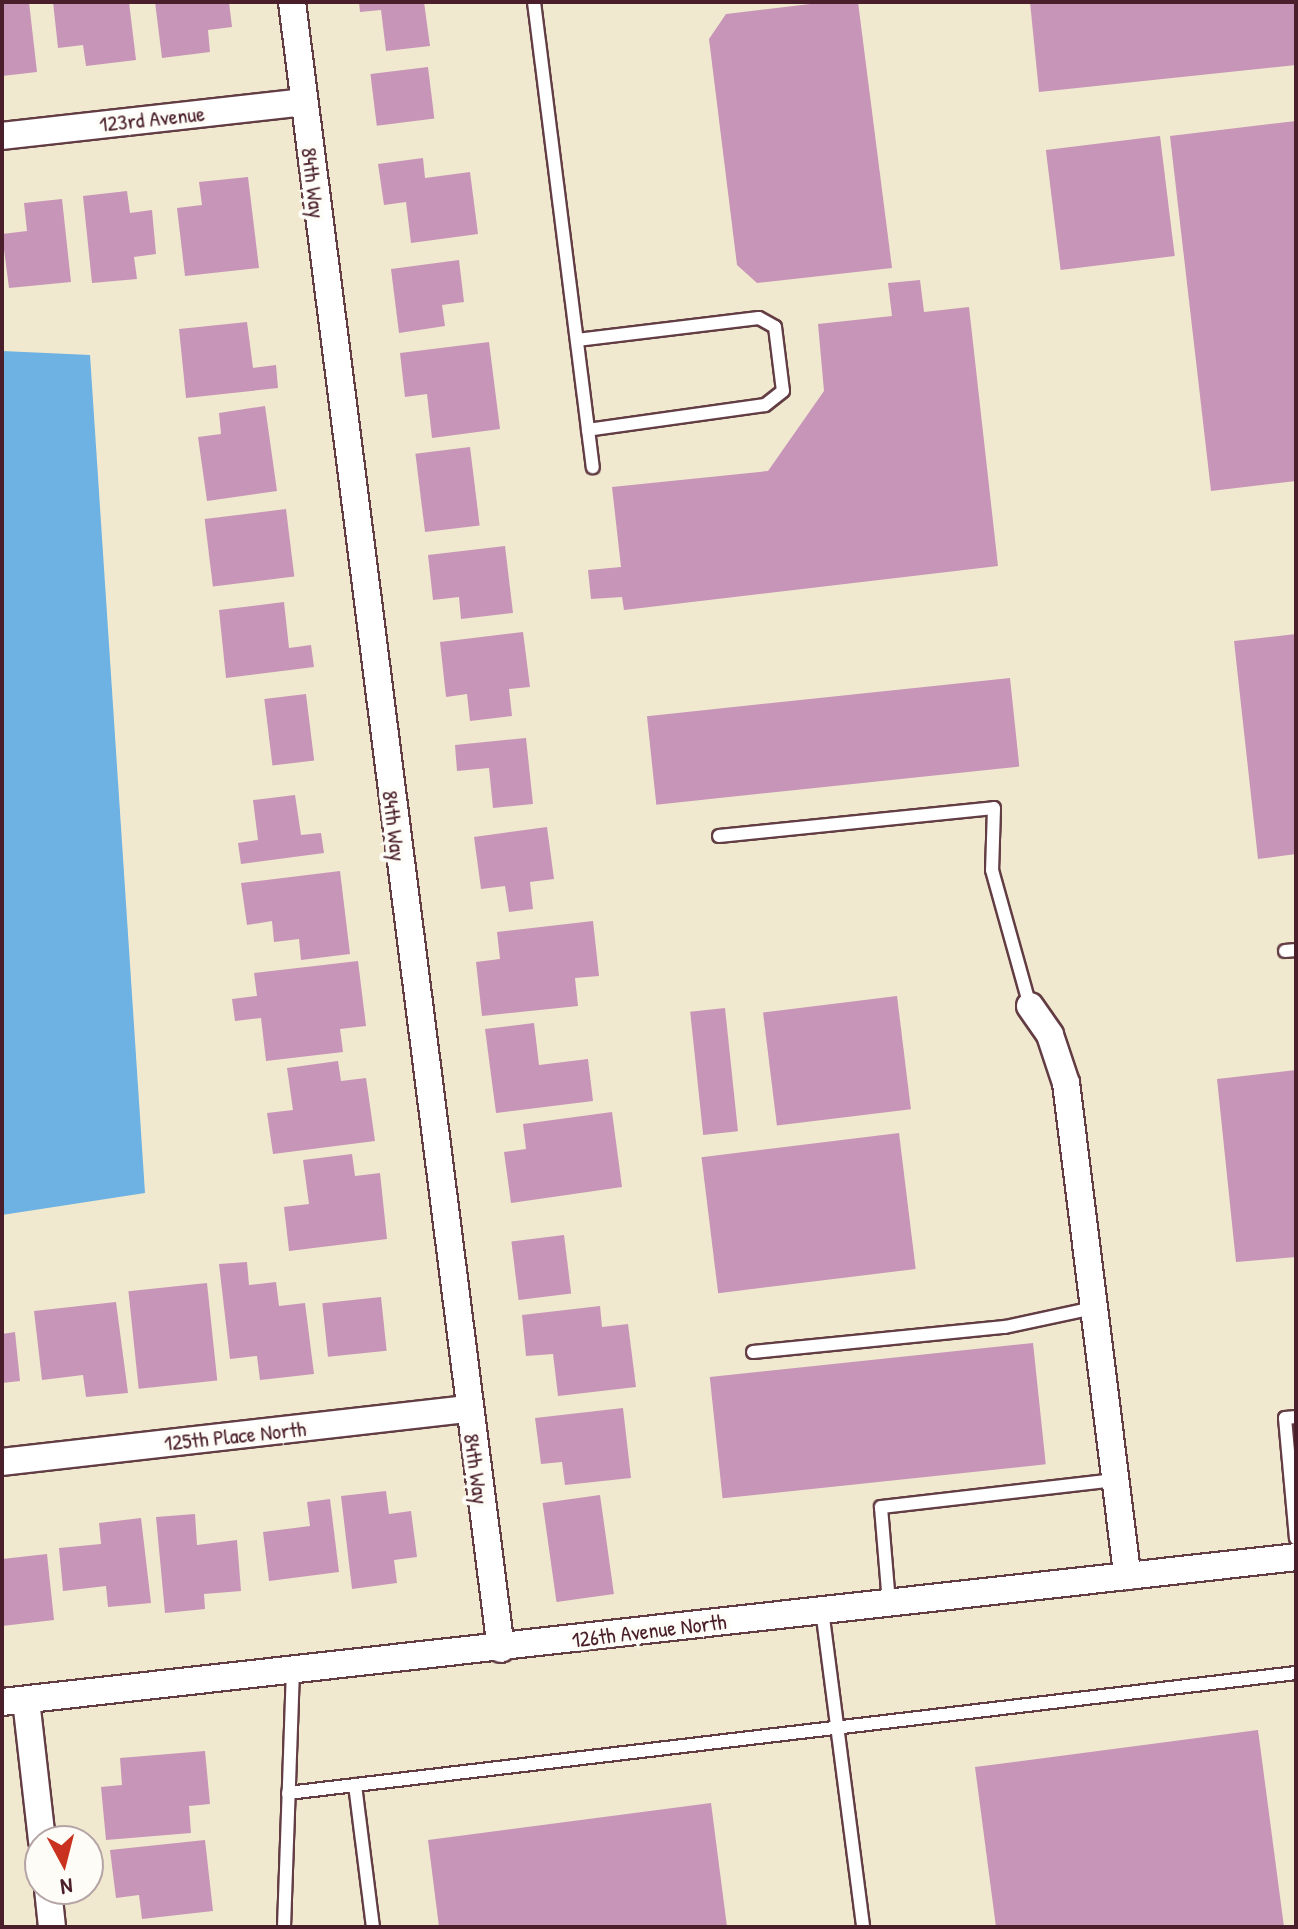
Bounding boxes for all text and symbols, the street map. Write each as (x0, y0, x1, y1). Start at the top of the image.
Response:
street label: 123rd Avenue (98, 100, 206, 138)
street label: 84th Way (296, 146, 330, 220)
street label: 84th Way (377, 789, 411, 863)
street label: 125th Place North (163, 1415, 307, 1457)
street label: 84th Way (458, 1432, 494, 1506)
street label: 126th Avenue North (570, 1608, 728, 1654)
north arrow (24, 1825, 104, 1905)
text: N (59, 1871, 74, 1902)

